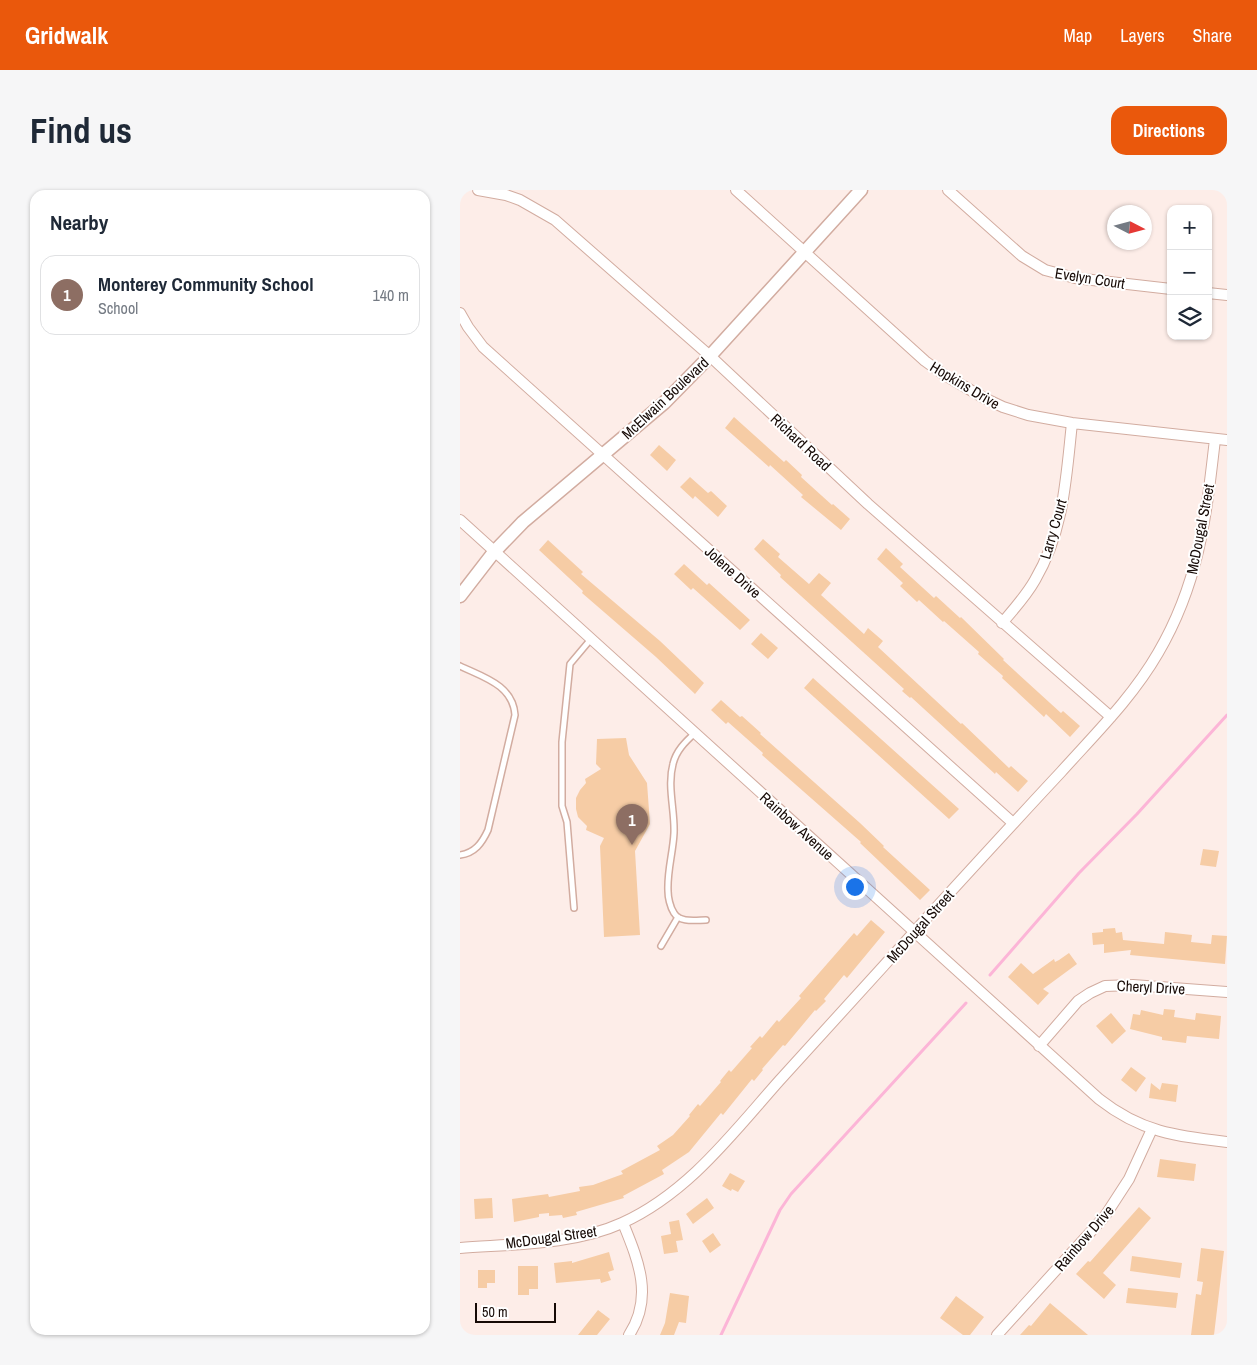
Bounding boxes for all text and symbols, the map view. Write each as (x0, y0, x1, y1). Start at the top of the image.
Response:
text: Gridwalk (25, 19, 108, 51)
text: Map (1064, 23, 1092, 48)
text: Layers (1120, 23, 1165, 48)
text: Share (1193, 23, 1232, 48)
button: Directions (1111, 106, 1227, 155)
text: Find us (30, 107, 132, 154)
north arrow (1107, 205, 1152, 250)
map controls (1167, 205, 1212, 340)
button: + (1167, 205, 1212, 250)
text: Nearby (50, 208, 108, 237)
button: − (1167, 250, 1212, 295)
street label: Evelyn Court (1054, 262, 1127, 294)
text: Monterey Community School (98, 271, 314, 297)
text: 1 (63, 284, 71, 306)
text: 140 m (373, 284, 409, 306)
button: layers (1167, 295, 1212, 340)
text: School (98, 297, 138, 319)
street label: McElwain Boulevard (617, 352, 713, 444)
street label: Hopkins Drive (926, 356, 1004, 414)
street label: Richard Road (766, 408, 836, 476)
street label: McDougal Street (1181, 481, 1219, 576)
street label: Larry Court (1034, 496, 1072, 561)
street label: Jolene Drive (700, 541, 766, 603)
street label: Rainbow Avenue (755, 787, 839, 865)
pin: 1 (616, 804, 648, 845)
your location (842, 874, 868, 900)
street label: McDougal Street (882, 885, 959, 967)
street label: Cheryl Drive (1116, 975, 1186, 999)
street label: Rainbow Drive (1049, 1200, 1119, 1276)
street label: McDougal Street (504, 1220, 598, 1254)
scale bar (475, 1300, 556, 1323)
text: 50 m (482, 1303, 508, 1321)

